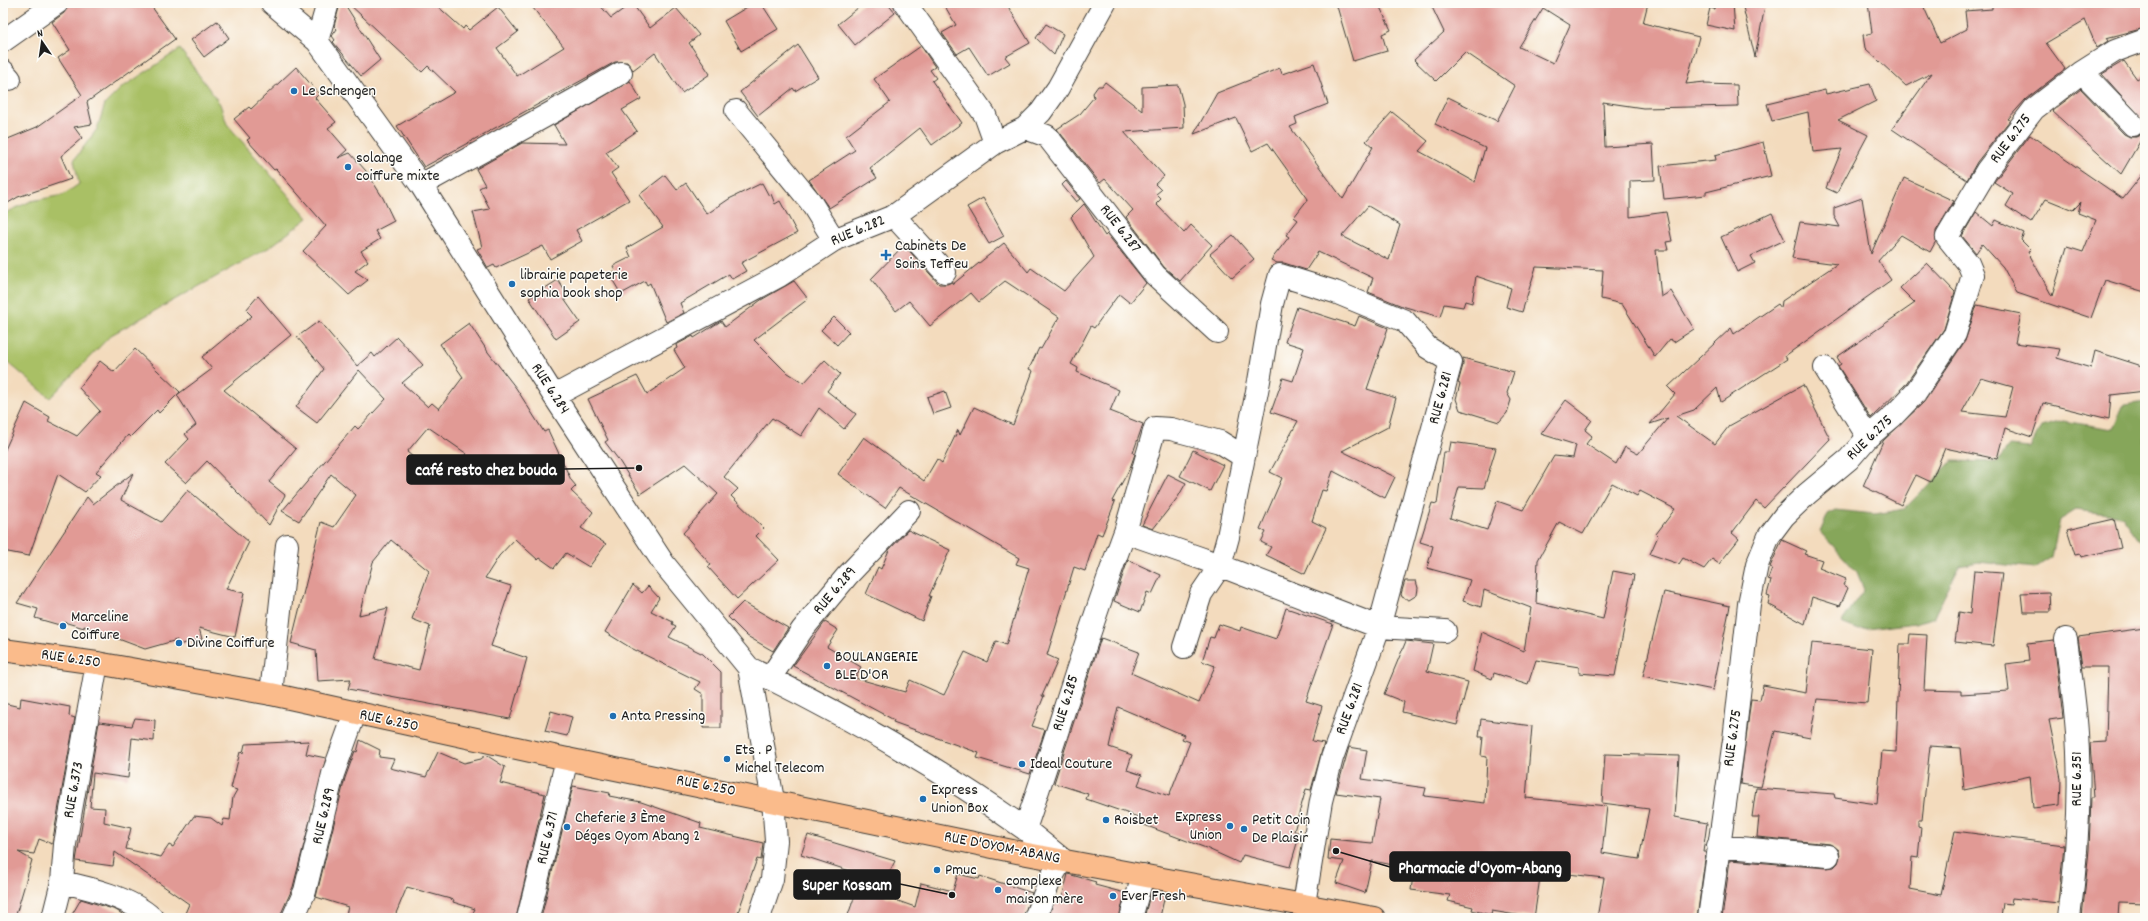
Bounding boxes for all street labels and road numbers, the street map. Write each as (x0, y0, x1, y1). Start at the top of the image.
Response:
street label: RUE 6.275 (1985, 109, 2037, 169)
street label: RUE 6.287 (1094, 200, 1146, 258)
street label: RUE 6.282 (827, 209, 889, 253)
street label: RUE 6.284 (525, 359, 575, 419)
street label: RUE 6.281 (1423, 369, 1459, 427)
street label: RUE 6.275 (1841, 410, 1899, 466)
street label: RUE 6.289 (808, 562, 862, 620)
street label: RUE 6.250 (40, 643, 102, 675)
street label: RUE 6.285 (1047, 672, 1085, 734)
street label: RUE 6.281 (1330, 680, 1370, 738)
street label: RUE 6.250 (357, 704, 421, 738)
street label: RUE 6.275 (1718, 708, 1748, 768)
street label: RUE 6.351 (2066, 752, 2089, 806)
street label: RUE 6.373 (58, 760, 90, 820)
street label: RUE 6.250 (674, 769, 738, 803)
street label: RUE 6.289 (306, 785, 342, 847)
street label: RUE 6.371 (531, 809, 565, 867)
street label: RUE D'OYOM-ABANG (942, 825, 1062, 871)

